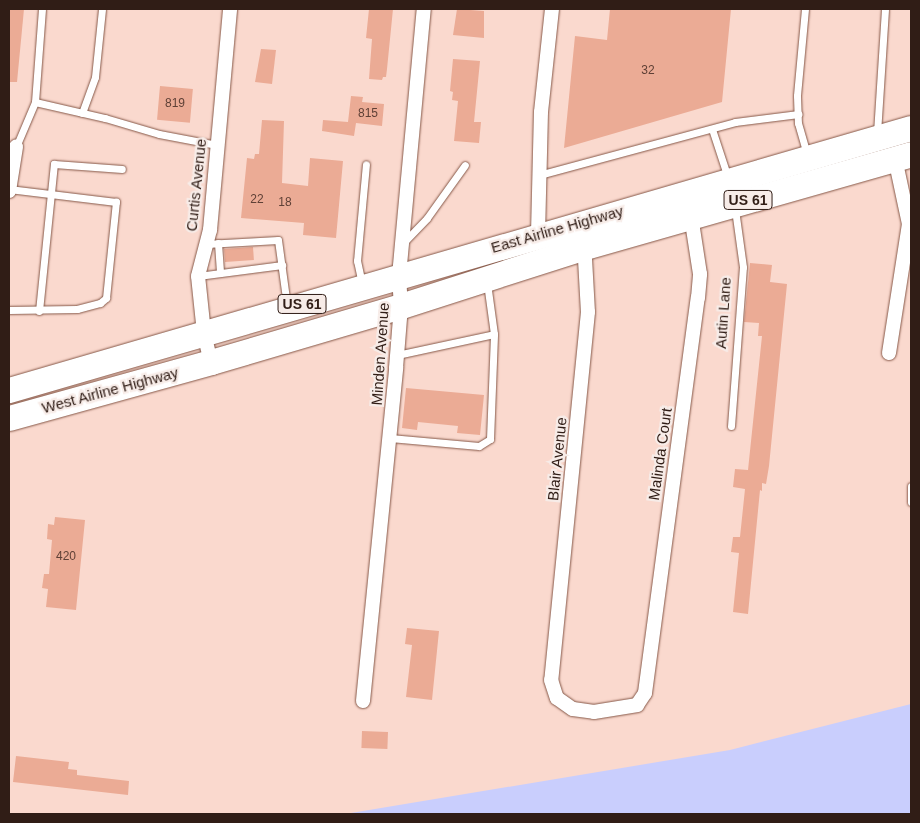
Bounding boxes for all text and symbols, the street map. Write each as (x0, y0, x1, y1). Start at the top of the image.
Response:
house number: 32 (641, 64, 655, 78)
house number: 819 (165, 97, 185, 111)
house number: 815 (358, 107, 378, 121)
street label: Curtis Avenue (182, 137, 210, 233)
road number: US 61 (723, 188, 773, 212)
house number: 22 (250, 193, 264, 207)
house number: 18 (278, 196, 292, 210)
street label: East Airline Highway (488, 201, 626, 257)
street label: Autin Lane (712, 277, 734, 349)
road number: US 61 (277, 292, 327, 316)
street label: Minden Avenue (367, 302, 393, 406)
street label: West Airline Highway (39, 363, 181, 417)
street label: Malinda Court (645, 407, 675, 501)
street label: Blair Avenue (544, 416, 570, 502)
house number: 420 (56, 550, 76, 564)

